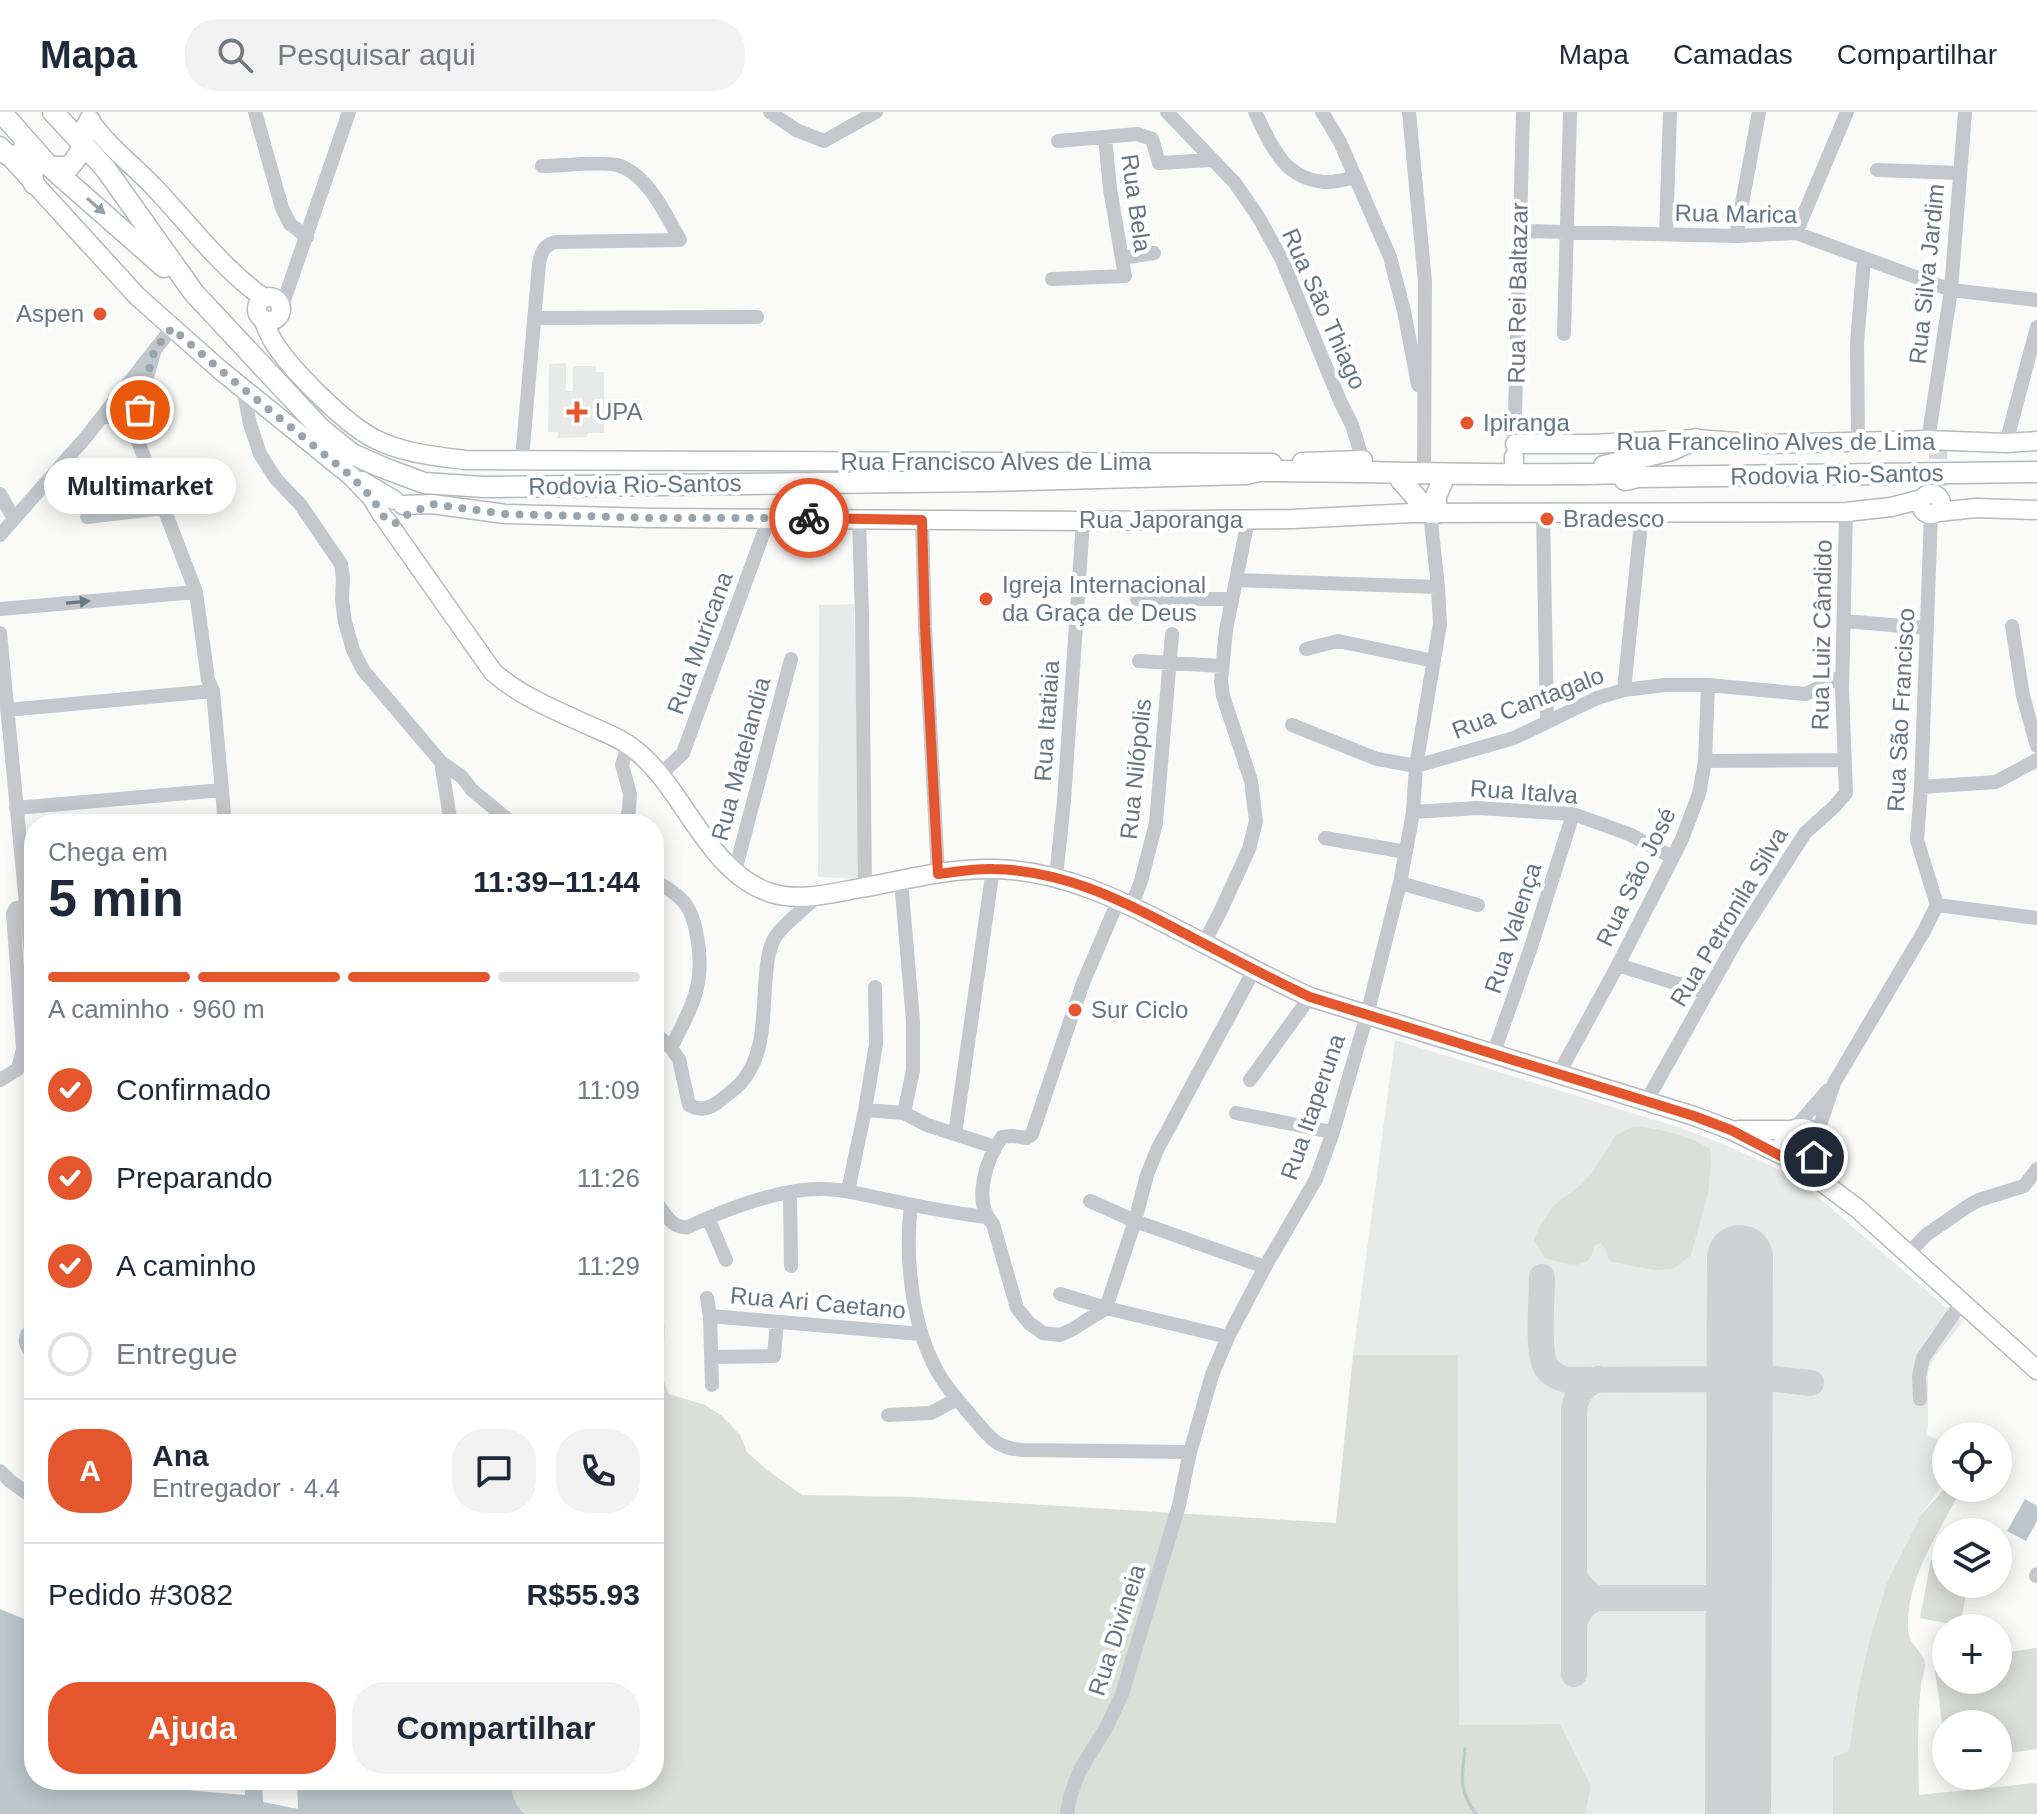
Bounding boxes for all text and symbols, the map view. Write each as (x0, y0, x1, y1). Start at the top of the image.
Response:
search box (185, 19, 745, 91)
icon: search (213, 33, 257, 77)
text: Mapa (40, 34, 137, 76)
text: Pesquisar aqui (277, 38, 476, 71)
text: Mapa (1559, 39, 1629, 70)
text: Camadas (1673, 39, 1793, 70)
text: Compartilhar (1837, 39, 1997, 70)
street label: Rua Bela (1116, 152, 1157, 254)
street label: Rua Silva Jardim (1904, 182, 1949, 366)
one-way arrow (85, 197, 105, 214)
street label: Rua Marica (1674, 199, 1798, 228)
street label: Rua Rei Baltazar (1502, 202, 1533, 384)
street label: Rua São Thiago (1277, 224, 1372, 393)
place label: Aspen (16, 300, 84, 327)
marker: Aspen (91, 305, 109, 323)
pin (106, 376, 174, 444)
icon: bag (118, 388, 162, 432)
place label: UPA (595, 398, 643, 425)
marker: UPA (566, 401, 588, 423)
place label: Ipiranga (1483, 409, 1570, 436)
marker: Ipiranga (1458, 414, 1476, 432)
street label: Rua Francelino Alves de Lima (1617, 428, 1936, 455)
street label: Rua Francisco Alves de Lima (841, 448, 1152, 475)
callout: Multimarket (44, 458, 236, 514)
street label: Rodovia Rio-Santos (1730, 459, 1944, 490)
street label: Rodovia Rio-Santos (528, 469, 742, 500)
text: Multimarket (67, 471, 213, 501)
courier (769, 478, 849, 558)
icon: bike (787, 496, 831, 540)
place label: Bradesco (1563, 505, 1664, 532)
street label: Rua Japoranga (1079, 506, 1244, 533)
marker: Bradesco (1538, 510, 1556, 528)
street label: Rua Luiz Cândido (1806, 539, 1837, 731)
street label: Rua Muricana (661, 567, 738, 718)
place label: Igreja Internacional da Graça de Deus (1002, 571, 1206, 626)
marker: Igreja Internacional da Graça de Deus (977, 590, 995, 608)
one-way arrow (66, 595, 91, 608)
street label: Rua São Francisco (1882, 607, 1919, 813)
street label: Rua Itatiaia (1029, 659, 1064, 782)
street label: Rua Cantagalo (1448, 661, 1607, 744)
street label: Rua Matelandia (706, 674, 775, 844)
street label: Rua Nilópolis (1115, 697, 1156, 841)
street label: Rua Italva (1469, 774, 1580, 809)
street label: Rua São José (1590, 803, 1681, 950)
street label: Rua Petronila Silva (1664, 822, 1793, 1011)
text: Chega em (48, 837, 168, 867)
street label: Rua Valença (1479, 859, 1547, 997)
text: 11:39–11:44 (473, 865, 640, 898)
text: 5 min (48, 869, 184, 927)
text: A caminho · 960 m (48, 994, 265, 1024)
place label: Sur Ciclo (1091, 996, 1188, 1023)
marker: Sur Ciclo (1066, 1001, 1084, 1019)
street label: Rua Itaperuna (1275, 1030, 1350, 1183)
icon: check (48, 1068, 92, 1112)
text: Confirmado (116, 1073, 271, 1106)
text: 11:09 (577, 1075, 640, 1105)
pin (1780, 1123, 1848, 1191)
icon: home (1792, 1135, 1836, 1179)
icon: check (48, 1156, 92, 1200)
text: Preparando (116, 1161, 273, 1194)
text: 11:26 (577, 1163, 640, 1193)
icon: check (48, 1244, 92, 1288)
text: A caminho (116, 1249, 256, 1282)
text: 11:29 (577, 1251, 640, 1281)
street label: Rua Ari Caetano (729, 1281, 907, 1324)
text: Entregue (116, 1337, 238, 1370)
map controls (1932, 1422, 2012, 1790)
button: locate (1932, 1422, 2012, 1502)
button: chat (452, 1429, 536, 1513)
button: phone (556, 1429, 640, 1513)
text: Ana (152, 1439, 209, 1472)
text: A (79, 1454, 101, 1487)
text: Entregador · 4.4 (152, 1473, 340, 1503)
button: layers (1932, 1518, 2012, 1598)
street label: Rua Divineia (1083, 1560, 1151, 1699)
text: Pedido #3082 (48, 1578, 233, 1611)
text: R$55.93 (527, 1578, 640, 1611)
button: + (1932, 1614, 2012, 1694)
button: Ajuda (48, 1682, 336, 1774)
button: Compartilhar (352, 1682, 640, 1774)
button: − (1932, 1710, 2012, 1790)

